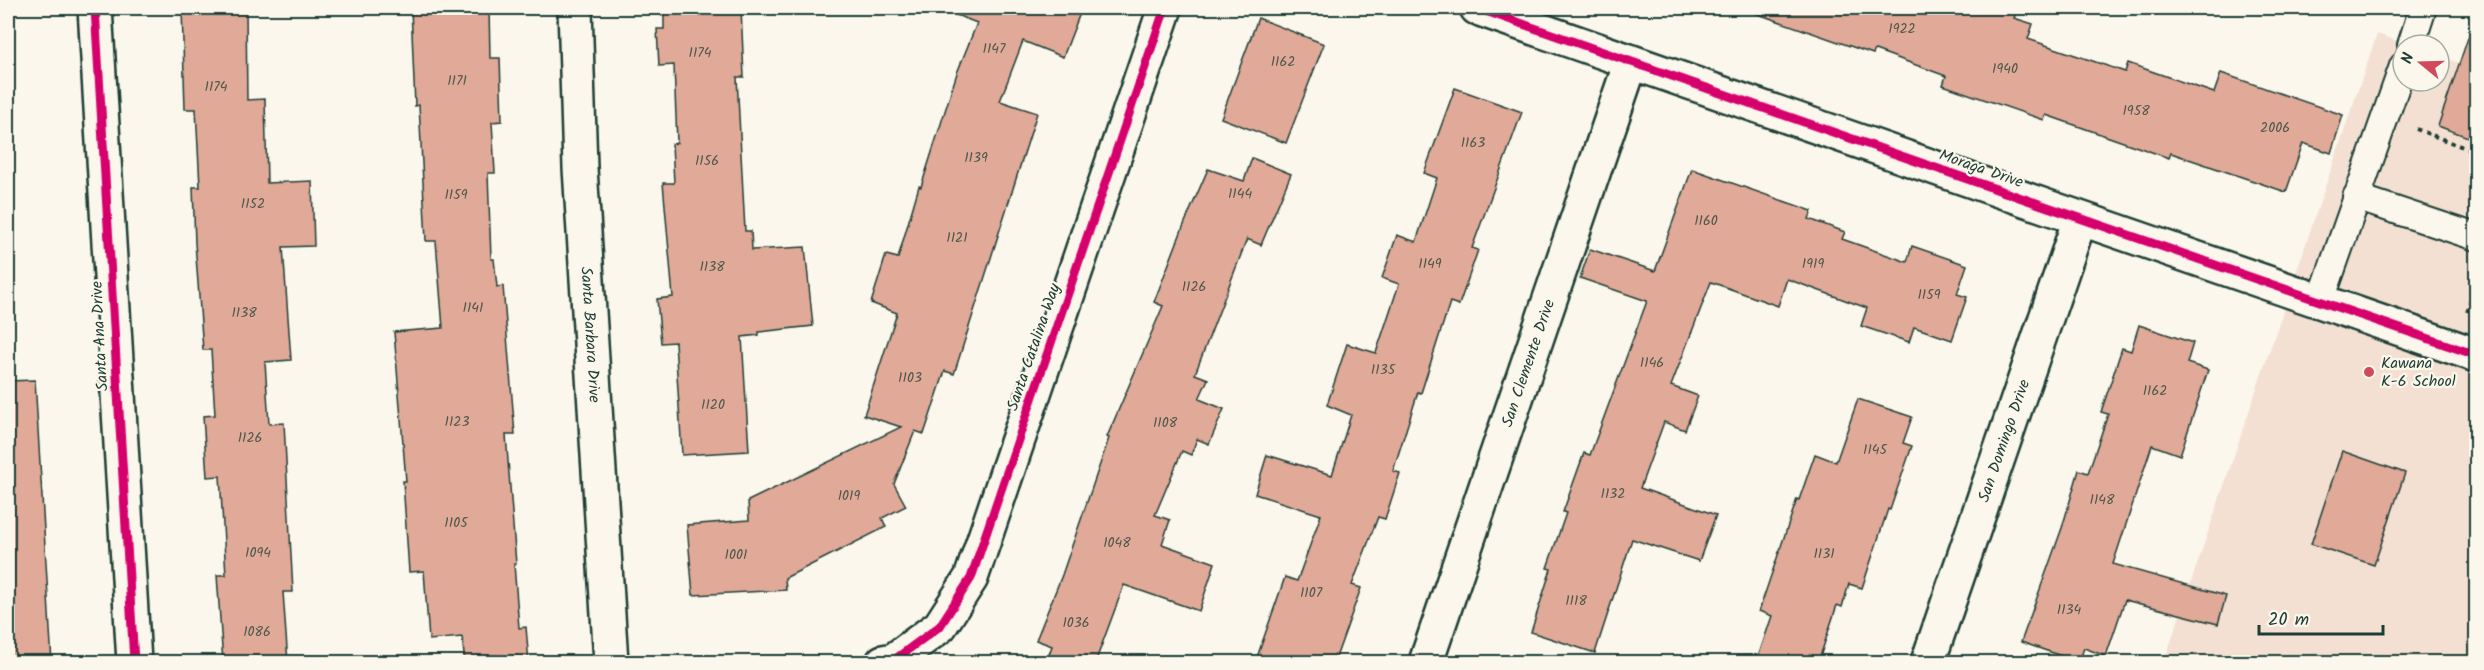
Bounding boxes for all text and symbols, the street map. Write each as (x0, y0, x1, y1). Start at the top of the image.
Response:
house number: 1922 (1888, 18, 1916, 40)
north arrow (2391, 33, 2451, 93)
house number: 1147 (983, 38, 1006, 60)
house number: 1174 (689, 42, 712, 64)
text: N (2395, 50, 2422, 67)
house number: 1162 (1271, 51, 1295, 73)
house number: 1940 (1992, 58, 2018, 80)
house number: 1171 (447, 70, 467, 92)
house number: 1174 (205, 76, 228, 98)
house number: 1958 (2122, 100, 2150, 122)
house number: 2006 (2260, 117, 2290, 139)
house number: 1163 (1461, 132, 1485, 154)
street label: Moraga Drive (1936, 143, 2026, 195)
house number: 1139 (964, 147, 988, 169)
house number: 1156 (695, 150, 719, 172)
house number: 1144 (1228, 183, 1252, 205)
house number: 1159 (444, 184, 468, 206)
house number: 1152 (241, 193, 265, 215)
house number: 1160 (1694, 210, 1718, 232)
house number: 1121 (946, 227, 968, 249)
house number: 1149 (1418, 253, 1442, 275)
house number: 1919 (1802, 253, 1824, 275)
house number: 1138 (699, 256, 725, 278)
street label: Santa Barbara Drive (574, 266, 607, 403)
house number: 1126 (1182, 276, 1206, 298)
street label: Santa Ana Drive (85, 280, 115, 392)
street label: Santa Catalina Way (1001, 280, 1068, 414)
house number: 1159 (1917, 284, 1941, 306)
street label: San Clemente Drive (1495, 296, 1562, 430)
house number: 1141 (463, 297, 483, 319)
house number: 1138 (231, 302, 257, 324)
place label: Kawana K-6 School (2381, 351, 2456, 394)
house number: 1146 (1640, 352, 1664, 374)
house number: 1135 (1371, 359, 1397, 381)
marker: Kawana K-6 School (2362, 365, 2376, 379)
house number: 1103 (898, 367, 922, 389)
street label: San Domingo Drive (1971, 376, 2037, 505)
house number: 1162 (2143, 380, 2167, 402)
house number: 1120 (701, 394, 725, 416)
house number: 1123 (445, 411, 469, 433)
house number: 1108 (1153, 412, 1178, 434)
house number: 1126 (238, 427, 262, 449)
house number: 1145 (1863, 439, 1888, 461)
house number: 1132 (1601, 483, 1625, 505)
house number: 1019 (838, 485, 860, 507)
house number: 1148 (2090, 489, 2115, 511)
house number: 1105 (444, 512, 469, 534)
house number: 1048 (1103, 532, 1131, 554)
house number: 1094 (245, 542, 271, 564)
house number: 1131 (1813, 543, 1835, 565)
house number: 1001 (725, 544, 747, 566)
house number: 1107 (1300, 582, 1323, 604)
house number: 1118 (1565, 590, 1587, 612)
scale bar (2259, 598, 2384, 636)
house number: 1134 (2057, 599, 2082, 621)
text: 20 m (2268, 606, 2309, 635)
house number: 1036 (1062, 612, 1090, 634)
house number: 1086 (243, 621, 271, 643)

